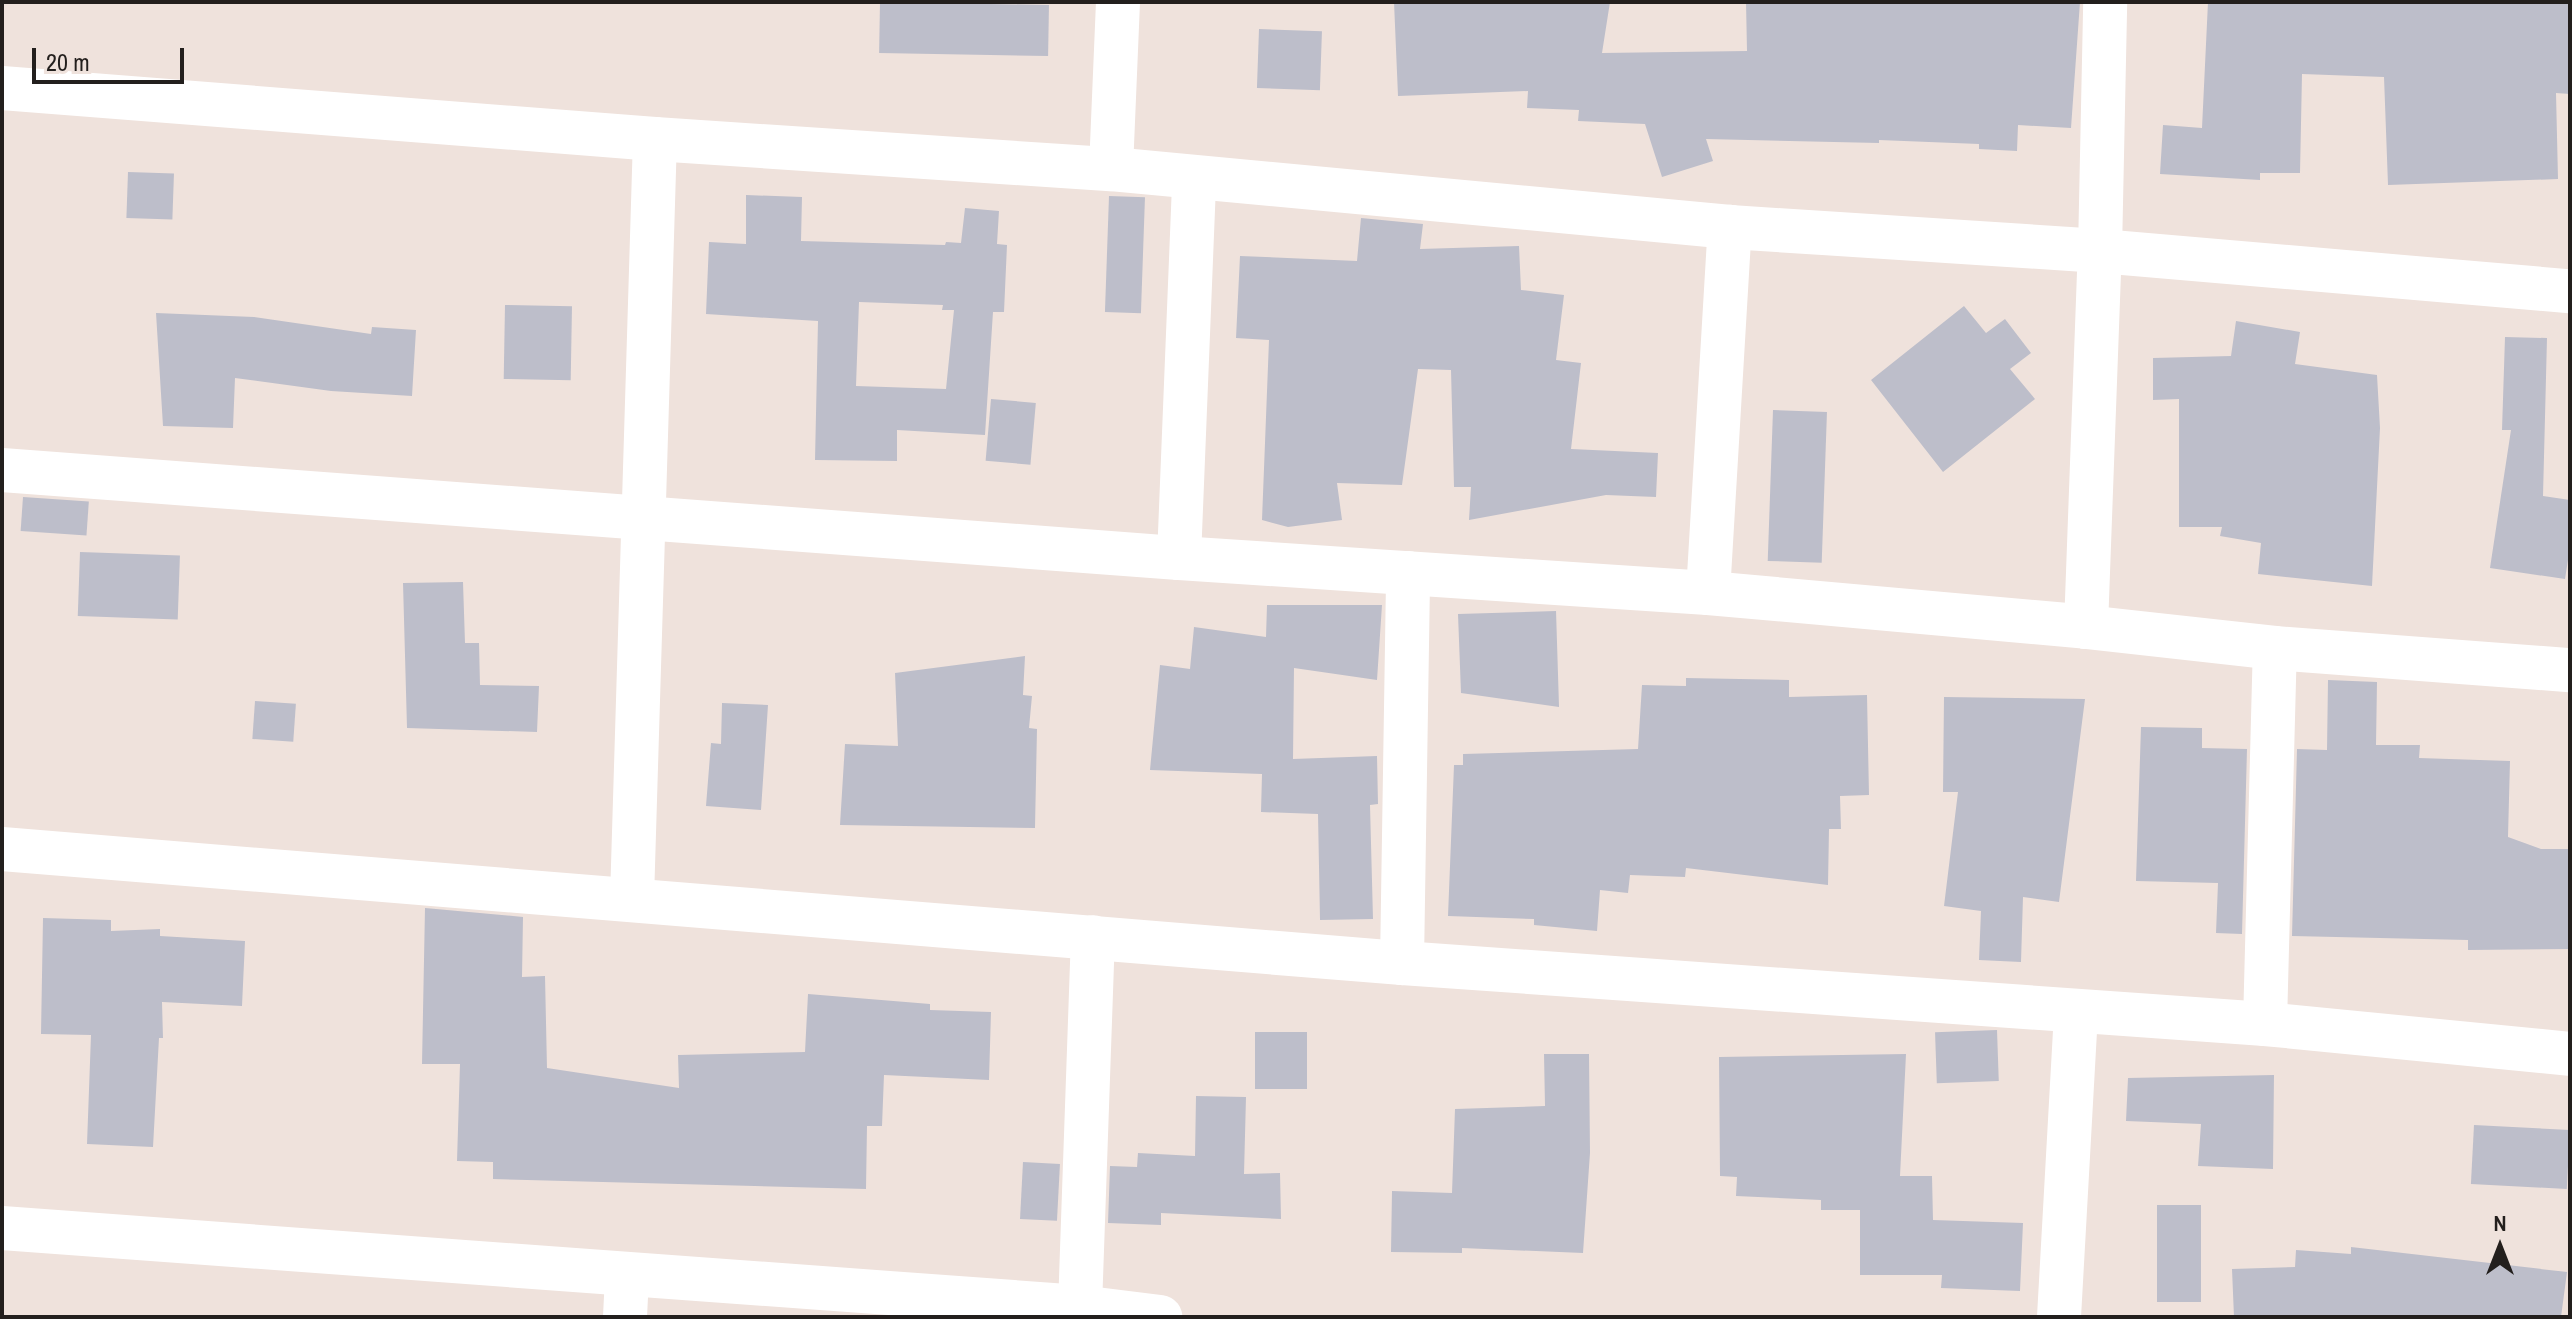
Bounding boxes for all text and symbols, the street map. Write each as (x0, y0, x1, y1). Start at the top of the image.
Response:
scale bar (36, 32, 188, 82)
text: 20 m (46, 46, 90, 78)
north arrow (2460, 1207, 2540, 1287)
text: N (2493, 1208, 2507, 1238)

